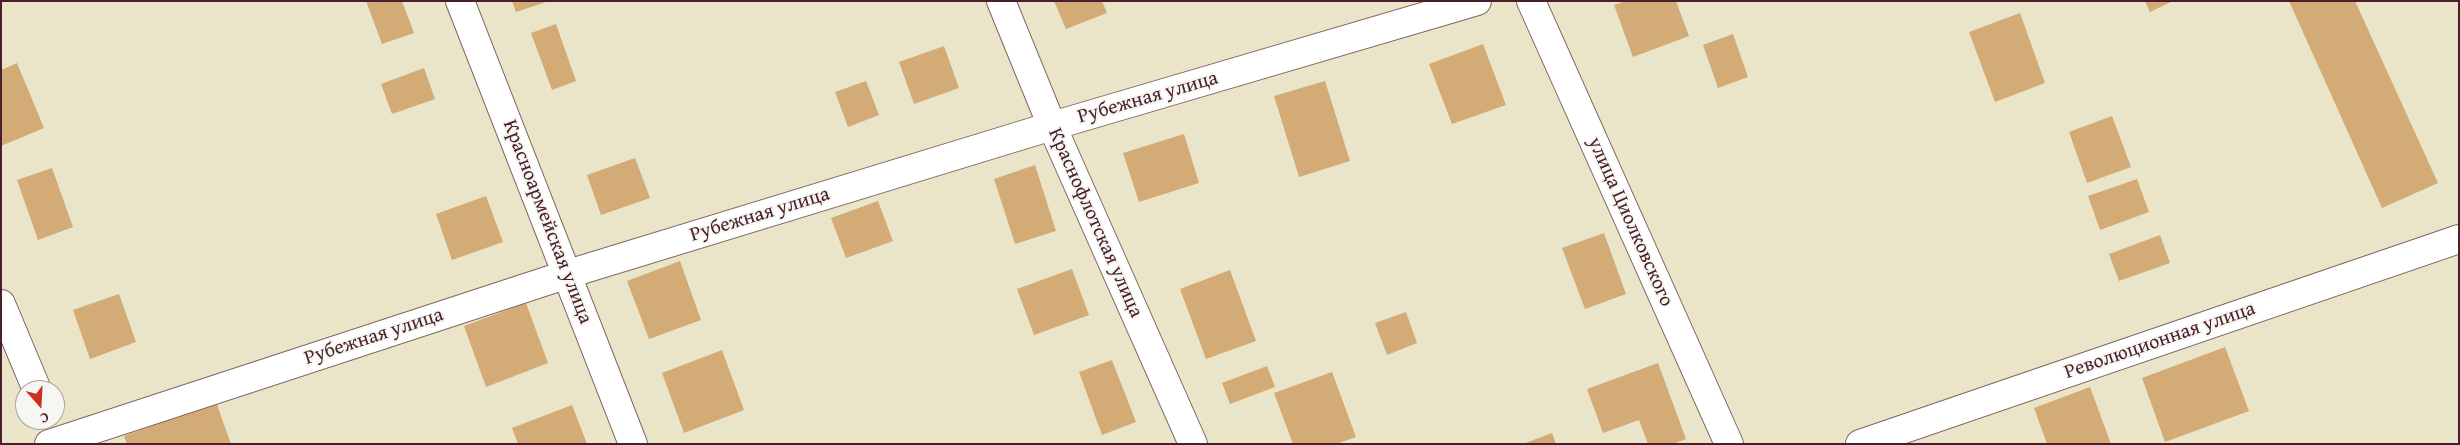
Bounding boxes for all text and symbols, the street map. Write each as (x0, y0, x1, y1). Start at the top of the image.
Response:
street label: Рубежная улица (1075, 67, 1221, 129)
street label: Красноармейская улица (497, 117, 597, 327)
street label: Краснофлотская улица (1042, 125, 1148, 321)
street label: улица Циолковского (1582, 134, 1678, 310)
street label: Рубежная улица (687, 182, 833, 248)
street label: Революционная улица (2061, 297, 2259, 385)
street label: Рубежная улица (301, 303, 447, 371)
north arrow (15, 380, 65, 430)
text: С (38, 407, 52, 429)

